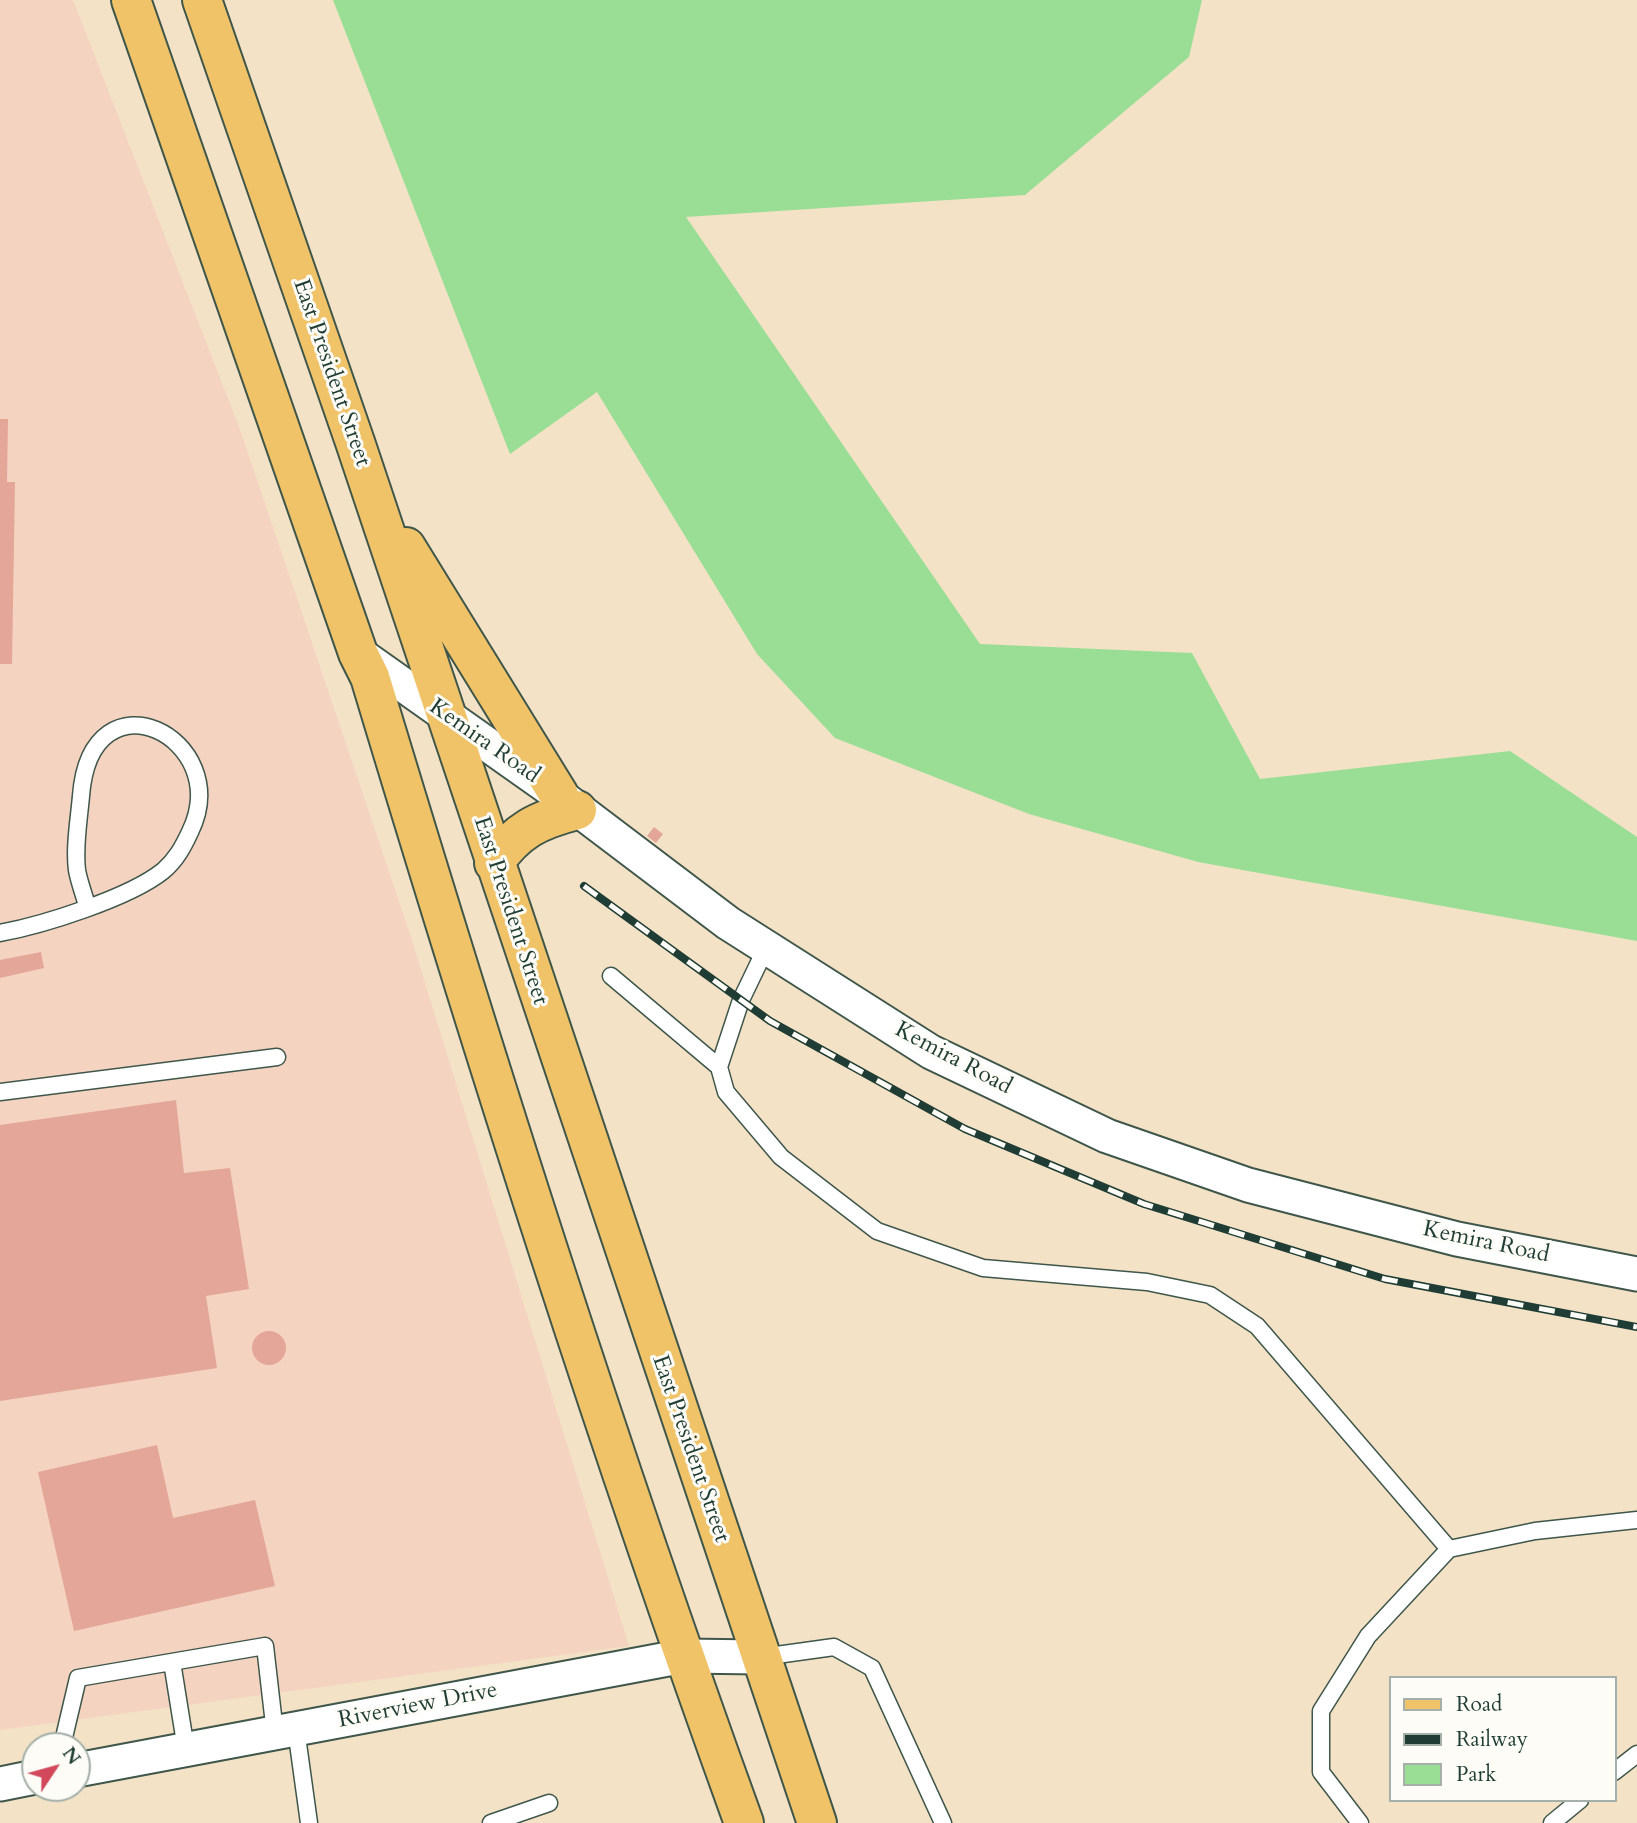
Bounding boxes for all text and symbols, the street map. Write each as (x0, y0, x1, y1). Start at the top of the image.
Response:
street label: East President Street (286, 276, 376, 470)
street label: Kemira Road (423, 694, 545, 790)
street label: East President Street (467, 813, 553, 1009)
street label: Kemira Road (890, 1017, 1016, 1101)
street label: Kemira Road (1420, 1216, 1552, 1270)
street label: East President Street (645, 1352, 735, 1546)
legend (1388, 1676, 1616, 1802)
street label: Riverview Drive (336, 1677, 500, 1735)
text: Road (1456, 1690, 1502, 1719)
text: Railway (1456, 1725, 1528, 1754)
north arrow (21, 1732, 91, 1802)
text: N (56, 1742, 87, 1770)
text: Park (1456, 1760, 1496, 1789)

